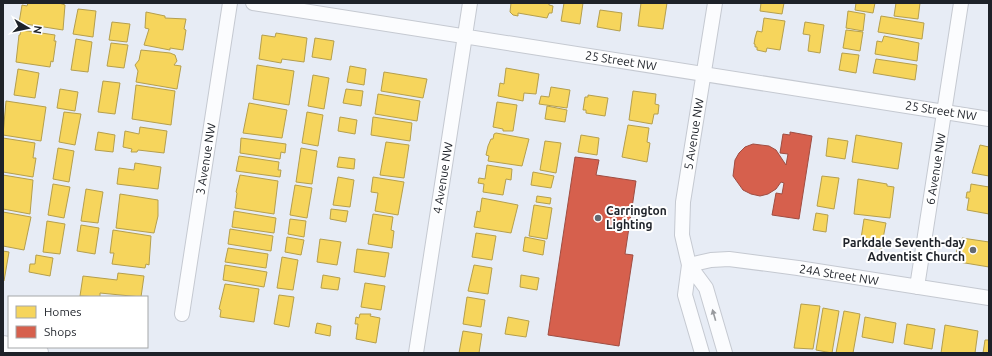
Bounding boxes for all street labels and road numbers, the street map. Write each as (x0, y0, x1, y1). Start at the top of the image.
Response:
street label: 25 Street NW (584, 48, 658, 73)
street label: 5 Avenue NW (681, 97, 706, 171)
street label: 25 Street NW (904, 98, 978, 123)
street label: 3 Avenue NW (193, 122, 218, 196)
street label: 6 Avenue NW (923, 132, 948, 206)
street label: 4 Avenue NW (430, 141, 455, 215)
street label: 24A Street NW (799, 262, 880, 287)

